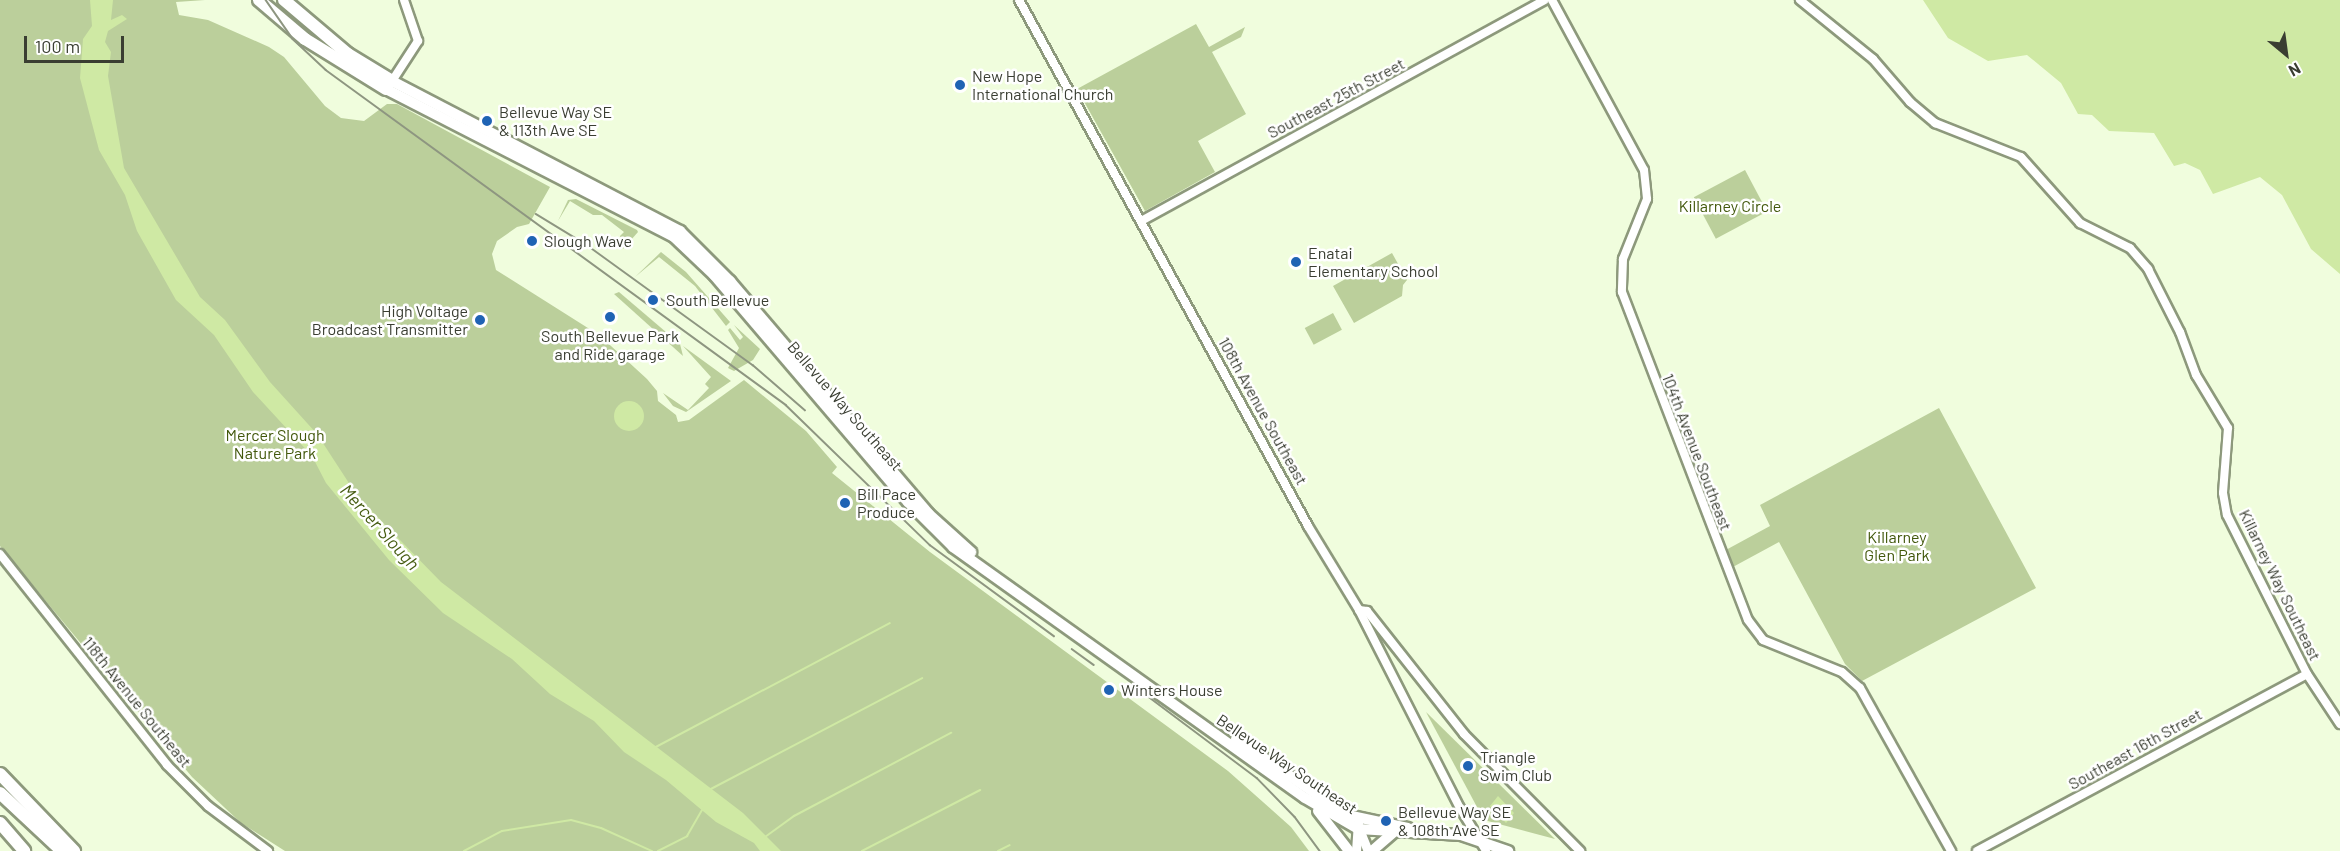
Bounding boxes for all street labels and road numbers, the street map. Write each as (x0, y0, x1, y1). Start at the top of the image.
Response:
street label: Southeast 25th Street (1264, 54, 1408, 142)
street label: 108th Avenue Southeast (1214, 334, 1312, 488)
street label: Bellevue Way Southeast (784, 337, 906, 475)
street label: 104th Avenue Southeast (1658, 371, 1736, 533)
street label: Killarney Way Southeast (2235, 506, 2325, 664)
street label: 118th Avenue Southeast (78, 633, 196, 771)
street label: Southeast 16th Street (2065, 704, 2205, 794)
street label: Bellevue Way Southeast (1213, 710, 1361, 818)

